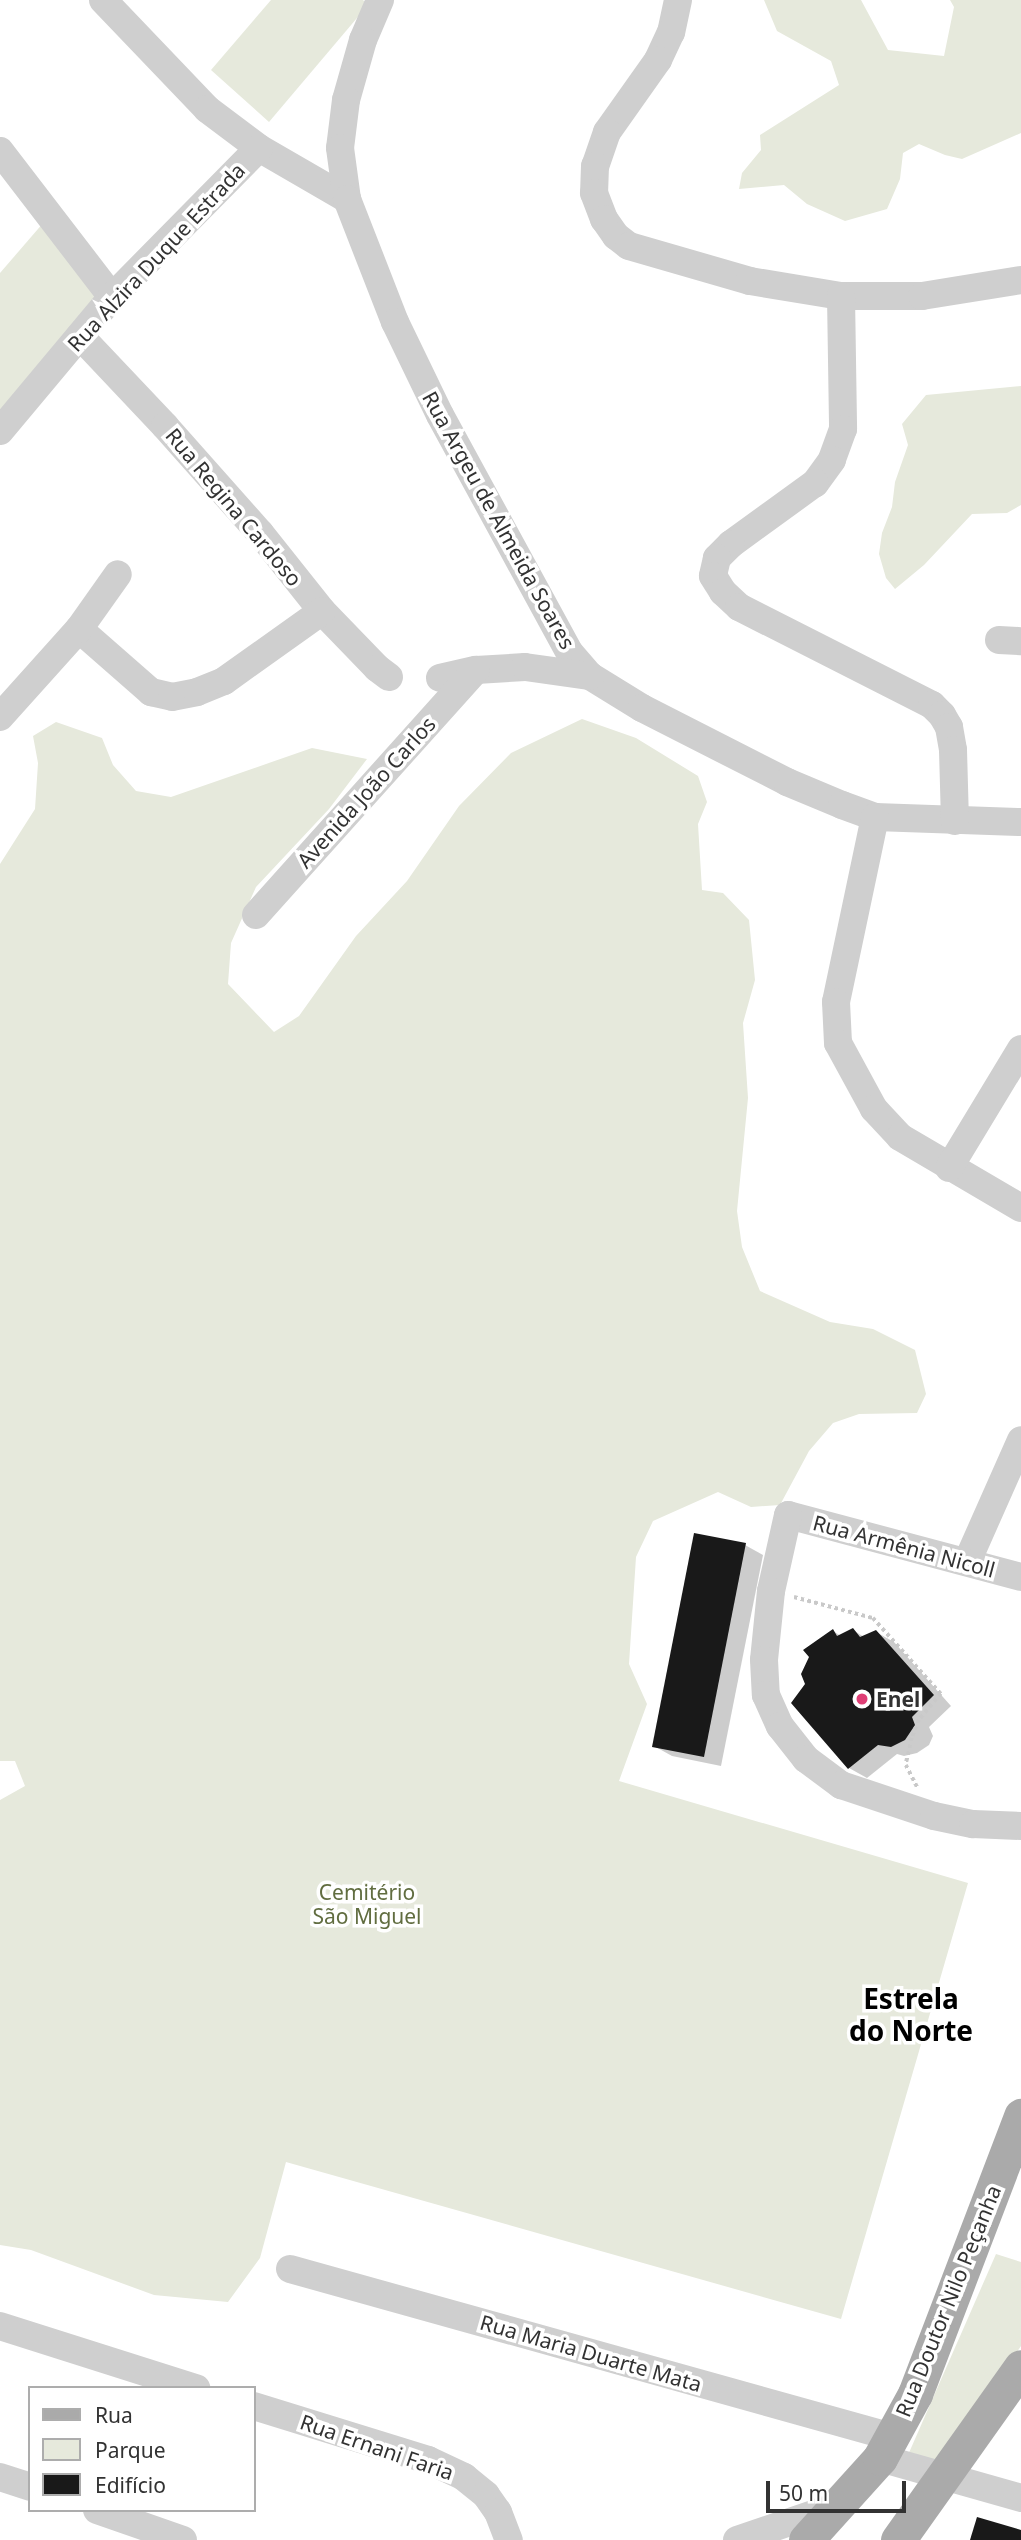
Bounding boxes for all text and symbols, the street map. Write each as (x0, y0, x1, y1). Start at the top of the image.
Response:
street label: Rua Alzira Duque Estrada (62, 158, 250, 356)
street label: Rua Argeu de Almeida Soares (418, 387, 580, 653)
street label: Rua Regina Cardoso (161, 423, 307, 591)
street label: Avenida João Carlos (291, 711, 441, 873)
street label: Rua Armênia Nicoll (810, 1510, 998, 1582)
place label: Enel (876, 1686, 920, 1712)
marker: Enel (854, 1691, 870, 1707)
park label: Cemitério São Miguel (312, 1879, 422, 1929)
district label: Estrela do Norte (849, 1981, 973, 2047)
street label: Rua Doutor Nilo Peçanha (890, 2181, 1006, 2421)
street label: Rua Maria Duarte Mata (477, 2309, 705, 2397)
legend (28, 2386, 256, 2512)
text: Rua (95, 2401, 133, 2429)
street label: Rua Ernani Faria (297, 2409, 457, 2485)
text: Parque (95, 2436, 165, 2464)
scale bar (769, 2466, 909, 2510)
text: Edifício (95, 2471, 166, 2499)
text: 50 m (779, 2479, 828, 2507)

